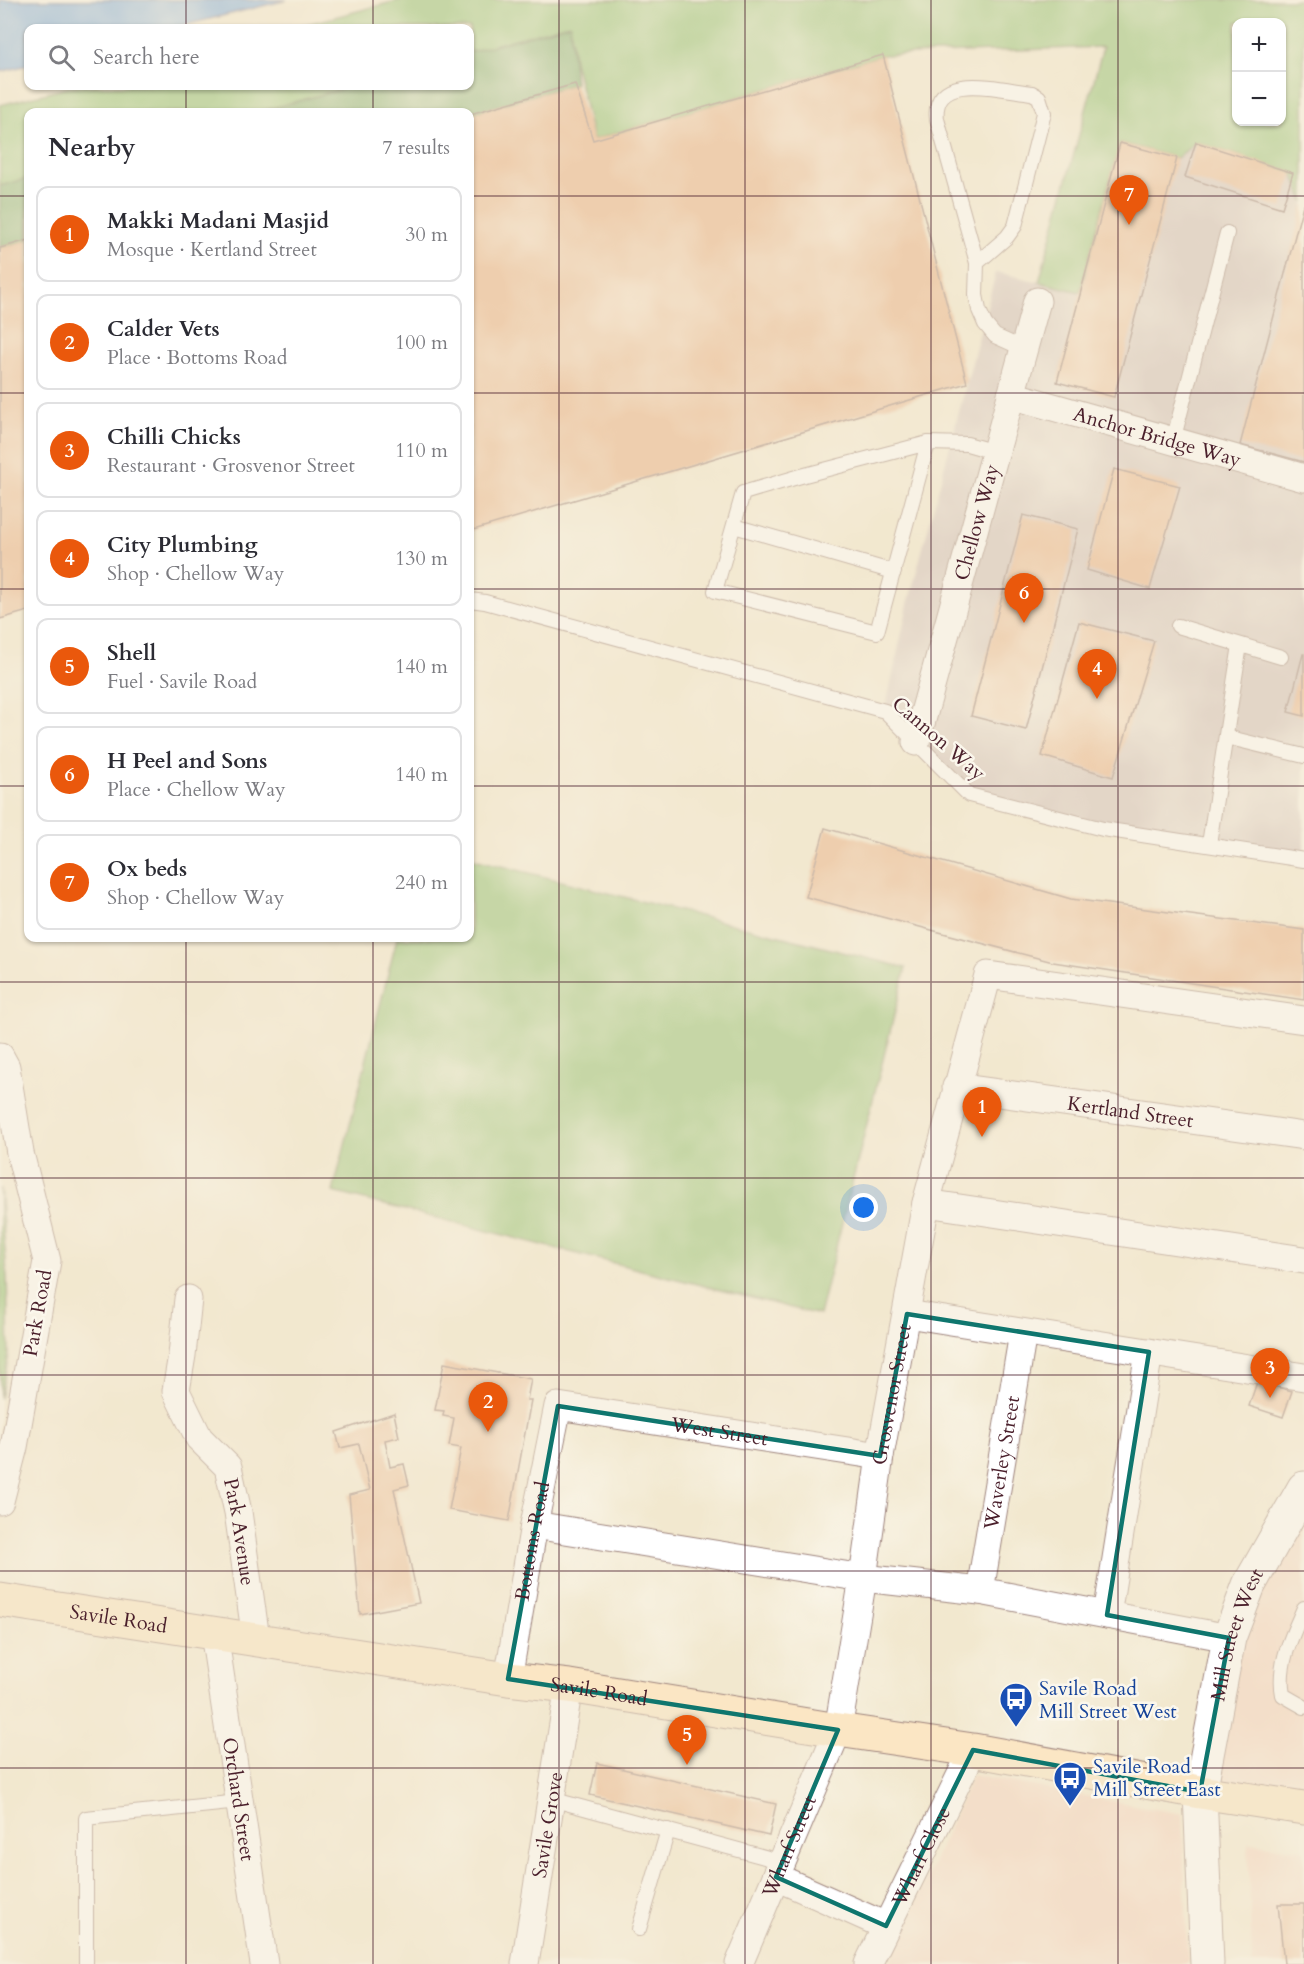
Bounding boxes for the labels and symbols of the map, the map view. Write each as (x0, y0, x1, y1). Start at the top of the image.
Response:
pin: 7 (1110, 176, 1148, 225)
street label: Anchor Bridge Way (1070, 400, 1245, 474)
street label: Chellow Way (948, 461, 1006, 583)
pin: 6 (1004, 574, 1044, 623)
pin: 4 (1078, 650, 1116, 699)
street label: Cannon Way (886, 690, 991, 787)
pin: 1 (962, 1088, 1002, 1137)
street label: Kertland Street (1065, 1090, 1196, 1134)
your location (849, 1193, 878, 1222)
street label: Park Road (17, 1267, 58, 1359)
street label: Grosvenor Street (866, 1321, 918, 1467)
pin: 3 (1250, 1348, 1290, 1398)
pin: 2 (468, 1382, 508, 1432)
street label: Waverley Street (977, 1393, 1026, 1533)
street label: West Street (668, 1411, 770, 1453)
street label: Park Avenue (217, 1475, 261, 1587)
street label: Bottoms Road (508, 1479, 557, 1603)
street label: Mill Street West (1204, 1563, 1270, 1703)
street label: Savile Road (68, 1598, 169, 1640)
street label: Savile Road (549, 1671, 650, 1713)
place label: Savile Road Mill Street West (1039, 1675, 1177, 1725)
bus stop icon: Savile Road Mill Street West (998, 1681, 1034, 1728)
pin: 5 (668, 1716, 706, 1765)
street label: Orchard Street (216, 1735, 261, 1864)
place label: Savile Road Mill Street East (1093, 1753, 1221, 1803)
bus stop icon: Savile Road Mill Street East (1052, 1760, 1088, 1807)
street label: Savile Grove (526, 1770, 569, 1880)
street label: Wharf Street (755, 1790, 823, 1903)
street label: Wharf Close (885, 1802, 957, 1912)

